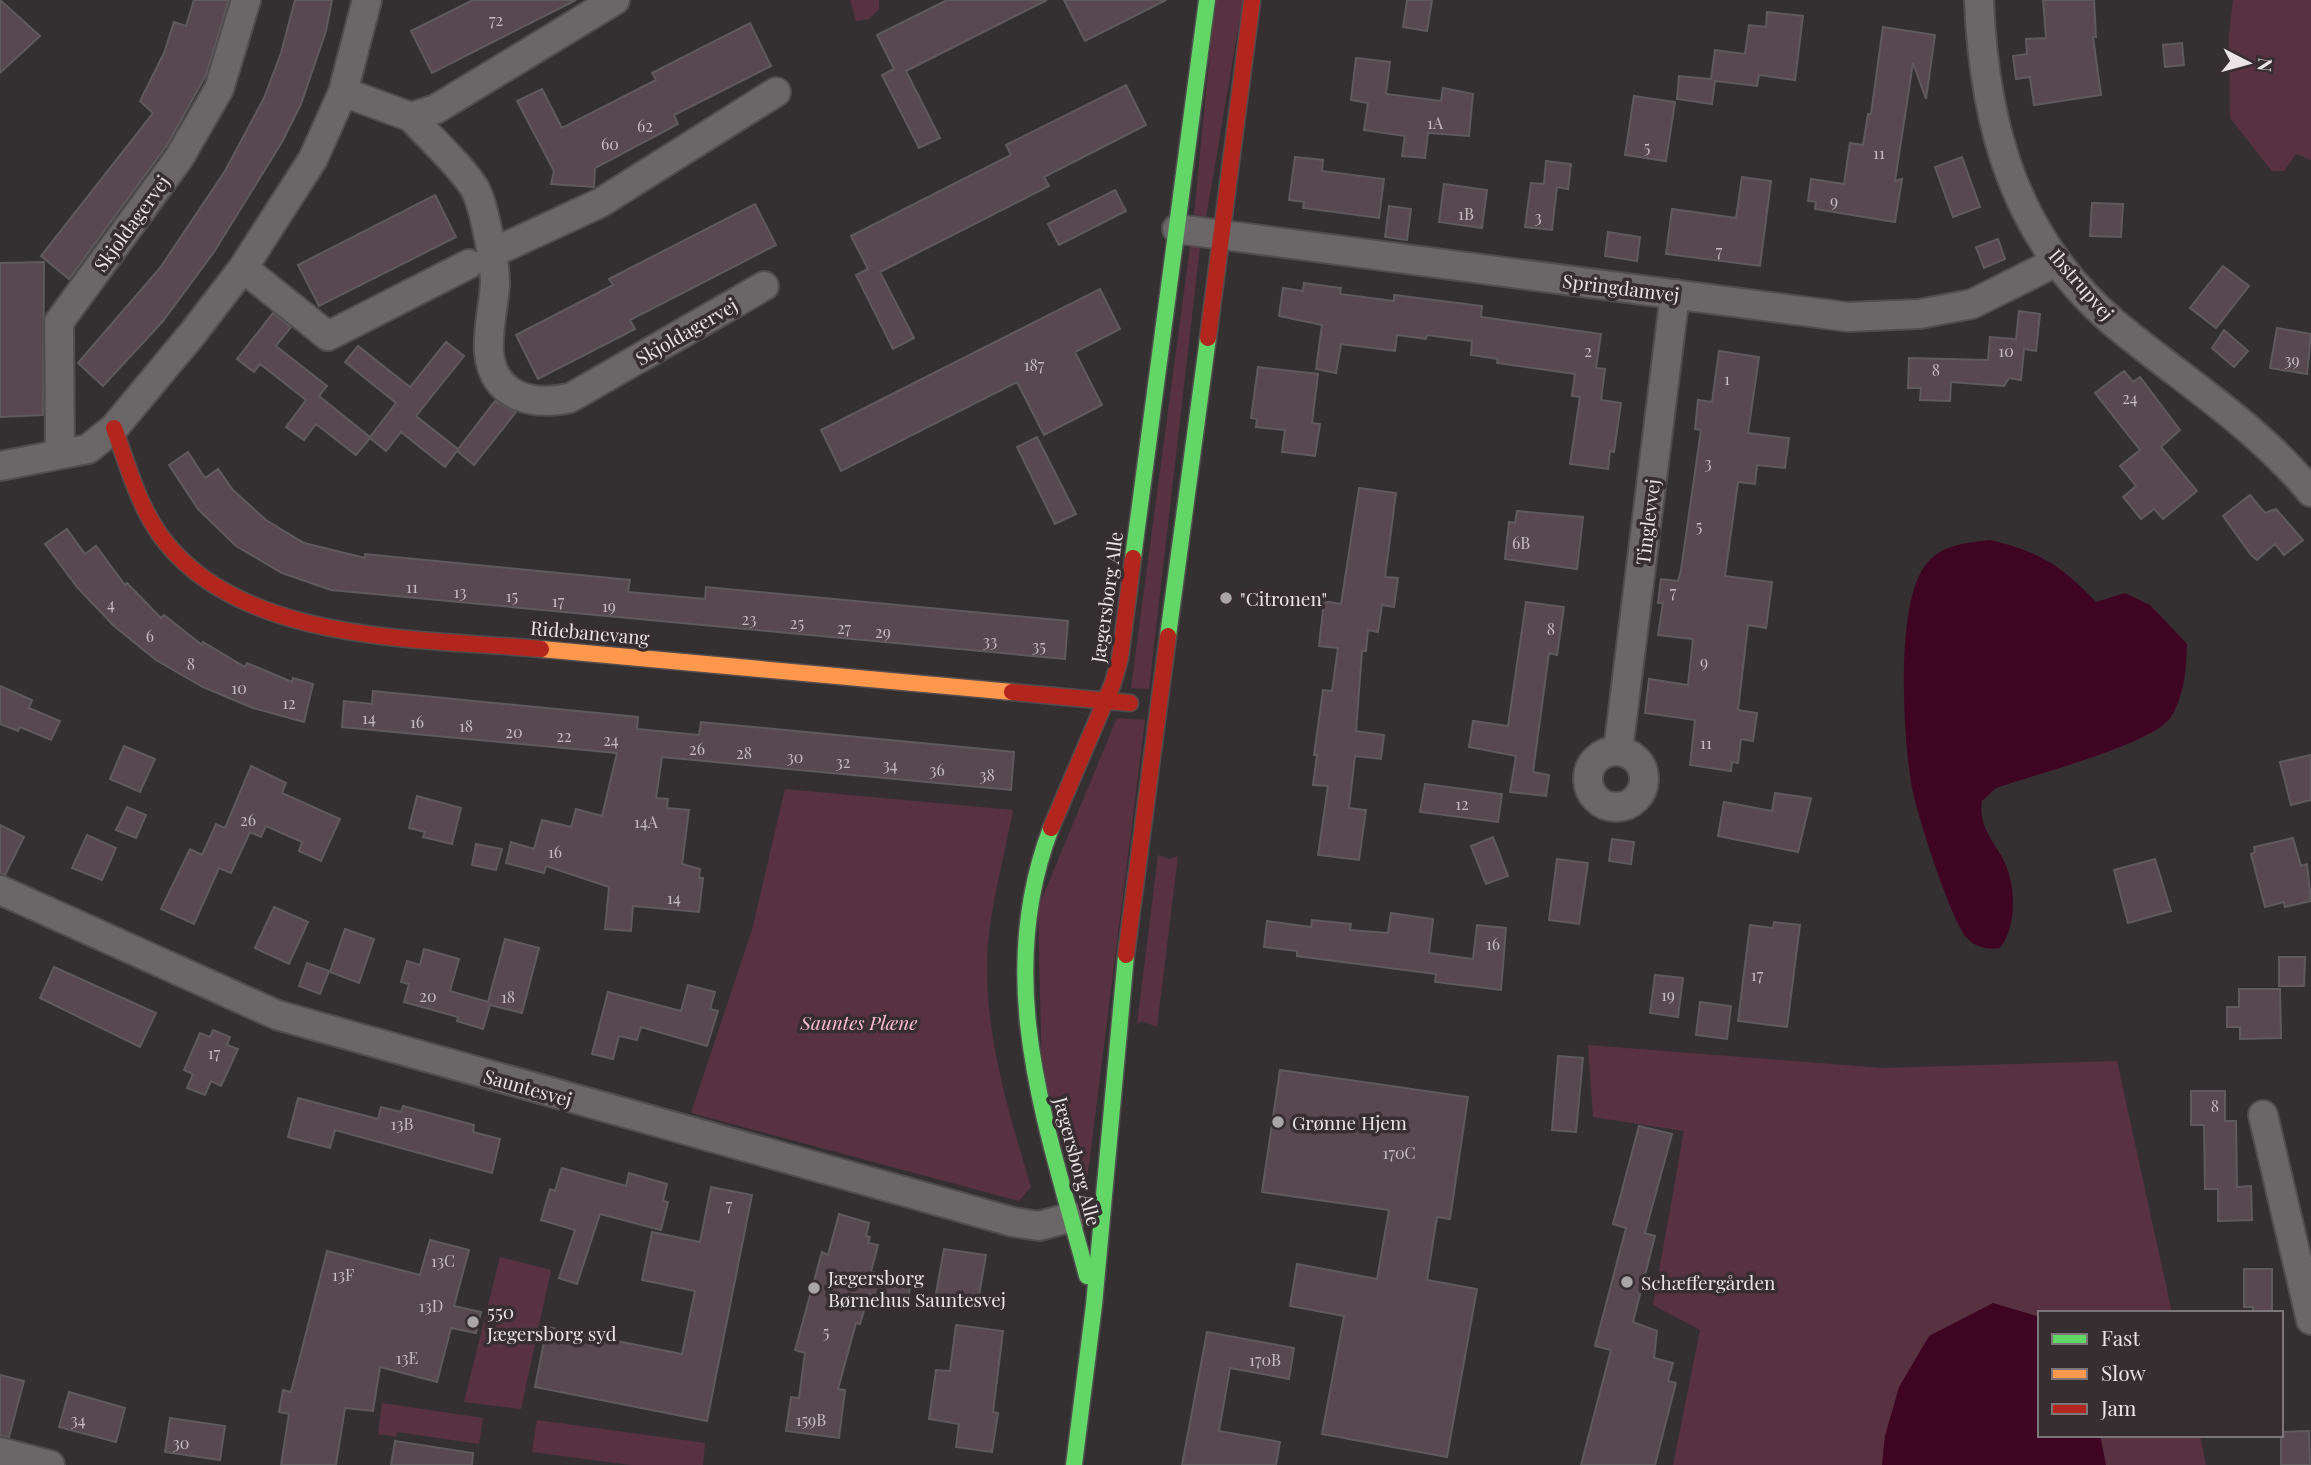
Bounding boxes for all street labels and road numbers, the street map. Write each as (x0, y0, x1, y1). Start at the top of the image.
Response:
street label: Skjoldagervej (87, 169, 175, 277)
street label: Ibstrupvej (2044, 243, 2120, 325)
street label: Springdamvej (1561, 267, 1681, 307)
street label: Skjoldagervej (630, 291, 742, 371)
street label: Tinglevvej (1629, 478, 1665, 566)
street label: Jægersborg Alle (1084, 530, 1128, 665)
street label: Ridebanevang (529, 614, 651, 650)
street label: Sauntesvej (481, 1062, 575, 1112)
street label: Jægersborg Alle (1048, 1093, 1108, 1228)

